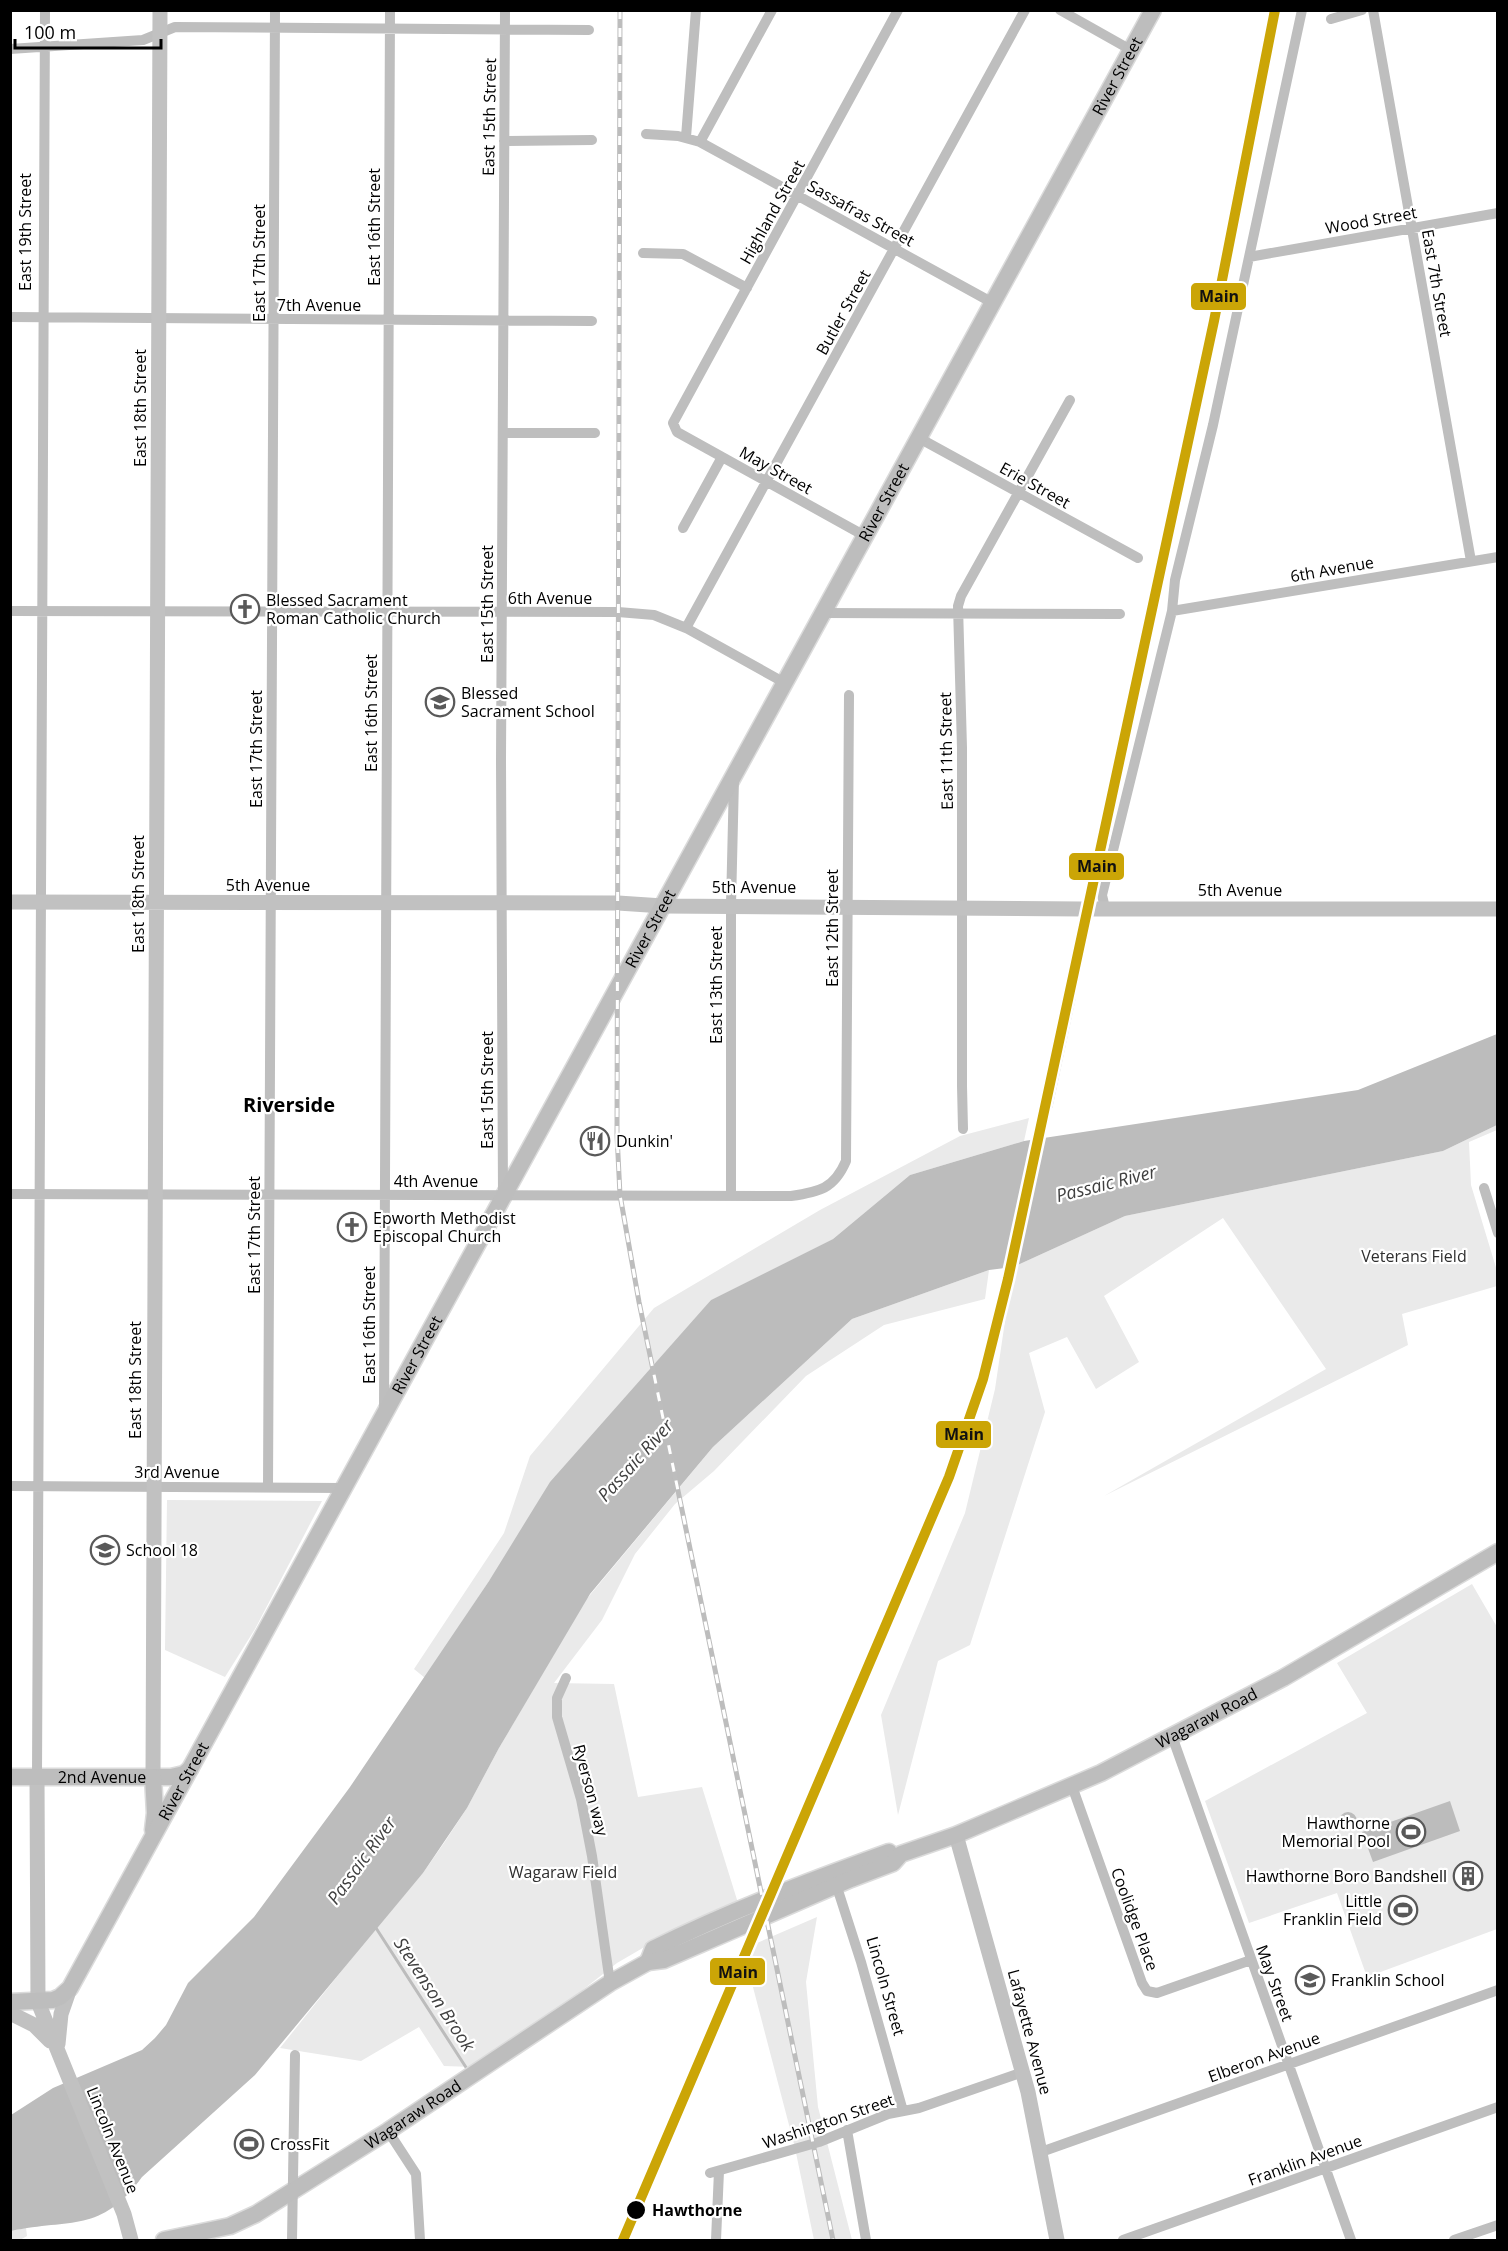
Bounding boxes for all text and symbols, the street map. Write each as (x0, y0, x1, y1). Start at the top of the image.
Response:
scale bar (15, 12, 160, 50)
text: 100 m (24, 20, 76, 44)
street label: River Street (1087, 33, 1147, 119)
street label: East 15th Street (477, 58, 501, 176)
street label: Highland Street (734, 156, 810, 268)
street label: East 16th Street (363, 168, 385, 286)
street label: East 19th Street (14, 173, 36, 291)
street label: Sassafras Street (804, 175, 919, 252)
street label: Wood Street (1323, 201, 1419, 239)
street label: East 17th Street (248, 204, 270, 322)
street label: East 7th Street (1417, 228, 1457, 339)
street label: Butler Street (811, 265, 876, 359)
line badge: Main (1190, 282, 1247, 311)
text: Main (1199, 285, 1239, 307)
street label: 7th Avenue (277, 294, 361, 316)
street label: East 18th Street (129, 349, 151, 467)
street label: May Street (736, 441, 817, 499)
street label: Erie Street (996, 457, 1074, 514)
street label: River Street (853, 459, 914, 545)
street label: East 15th Street (476, 545, 498, 663)
street label: 6th Avenue (1288, 551, 1376, 587)
street label: 6th Avenue (508, 587, 592, 609)
place label: Blessed Sacrament Roman Catholic Church (266, 589, 441, 629)
church icon: Blessed Sacrament Roman Catholic Church (229, 593, 261, 625)
street label: East 16th Street (360, 654, 382, 772)
place label: Blessed Sacrament School (461, 682, 595, 722)
school or university icon: Blessed Sacrament School (424, 686, 456, 718)
street label: East 17th Street (245, 690, 267, 808)
street label: East 11th Street (934, 692, 958, 810)
street label: East 18th Street (127, 835, 149, 953)
line badge: Main (1068, 852, 1125, 881)
text: Main (1077, 855, 1117, 877)
street label: East 12th Street (821, 869, 843, 987)
street label: 5th Avenue (226, 874, 310, 896)
street label: 5th Avenue (712, 876, 796, 898)
street label: 5th Avenue (1198, 879, 1282, 901)
street label: River Street (620, 885, 681, 972)
street label: East 13th Street (705, 926, 727, 1044)
street label: East 15th Street (476, 1031, 498, 1149)
district label: Riverside (243, 1091, 335, 1118)
restaurant icon: Dunkin' (579, 1125, 611, 1157)
place label: Dunkin' (616, 1130, 673, 1152)
water label: Passaic River (1053, 1159, 1160, 1207)
street label: 4th Avenue (394, 1170, 478, 1192)
street label: East 17th Street (243, 1176, 265, 1294)
place label: Epworth Methodist Episcopal Church (373, 1207, 516, 1247)
church icon: Epworth Methodist Episcopal Church (336, 1211, 368, 1243)
park label: Veterans Field (1361, 1245, 1467, 1267)
street label: East 16th Street (358, 1266, 380, 1384)
street label: River Street (386, 1311, 447, 1398)
street label: East 18th Street (124, 1321, 146, 1439)
water label: Passaic River (592, 1413, 679, 1506)
line badge: Main (935, 1420, 992, 1449)
text: Main (944, 1423, 984, 1445)
street label: 3rd Avenue (134, 1461, 220, 1483)
school or university icon: School 18 (89, 1534, 121, 1566)
place label: School 18 (126, 1539, 198, 1561)
street label: Wagaraw Road (1152, 1682, 1261, 1753)
street label: River Street (153, 1738, 214, 1824)
street label: Ryerson way (568, 1742, 614, 1839)
street label: 2nd Avenue (58, 1766, 146, 1788)
water label: Passaic River (321, 1811, 401, 1909)
place label: Hawthorne Memorial Pool (1282, 1812, 1390, 1852)
sports icon: Hawthorne Memorial Pool (1395, 1816, 1427, 1848)
building icon: Hawthorne Boro Bandshell (1452, 1860, 1484, 1892)
park label: Wagaraw Field (509, 1861, 617, 1883)
street label: Coolidge Place (1106, 1864, 1164, 1974)
place label: Hawthorne Boro Bandshell (1246, 1865, 1447, 1887)
place label: Little Franklin Field (1283, 1890, 1382, 1930)
sports icon: Little Franklin Field (1387, 1894, 1419, 1926)
water label: Stevenson Brook (389, 1932, 482, 2057)
street label: Lincoln Street (861, 1934, 911, 2038)
street label: May Street (1251, 1942, 1299, 2025)
line badge: Main (709, 1957, 766, 1986)
text: Main (718, 1961, 758, 1983)
school or university icon: Franklin School (1294, 1964, 1326, 1996)
street label: Lafayette Avenue (1003, 1967, 1057, 2097)
place label: Franklin School (1331, 1969, 1445, 1991)
street label: Elberon Avenue (1205, 2027, 1323, 2087)
street label: Wagaraw Road (360, 2074, 465, 2154)
street label: Lincoln Avenue (82, 2083, 144, 2197)
street label: Washington Street (759, 2088, 897, 2154)
sports icon: CrossFit (233, 2128, 265, 2160)
street label: Franklin Avenue (1245, 2129, 1365, 2191)
place label: CrossFit (270, 2133, 330, 2155)
marker: Hawthorne (625, 2199, 647, 2221)
place label: Hawthorne (652, 2199, 742, 2221)

